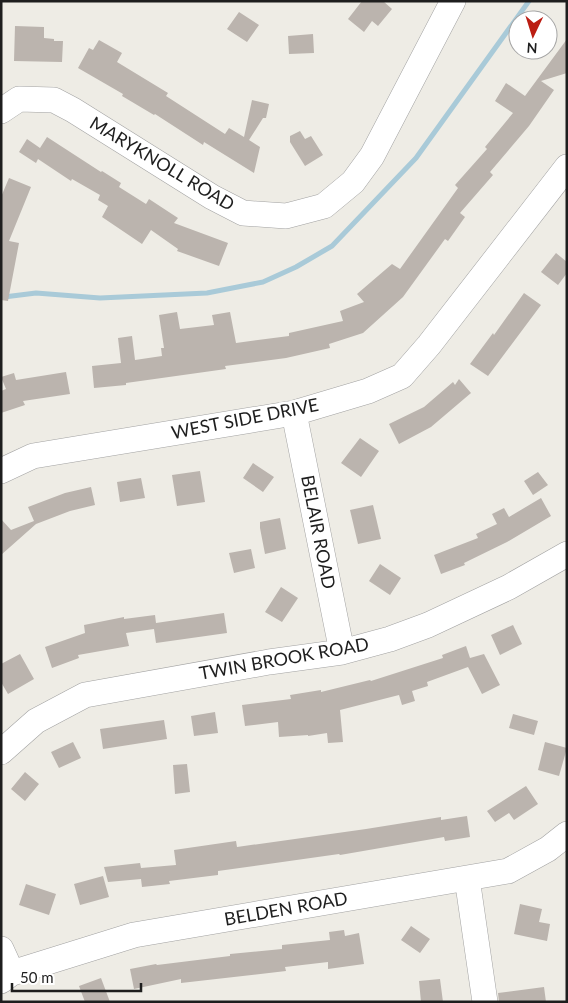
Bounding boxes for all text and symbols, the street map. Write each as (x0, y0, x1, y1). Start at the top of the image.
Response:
north arrow (508, 10, 558, 60)
text: N (526, 40, 538, 57)
street label: MARYKNOLL ROAD (86, 111, 239, 215)
street label: WEST SIDE DRIVE (169, 393, 320, 443)
street label: BELAIR ROAD (297, 473, 341, 591)
street label: TWIN BROOK ROAD (197, 632, 370, 684)
street label: BELDEN ROAD (222, 886, 349, 930)
scale bar (12, 960, 141, 992)
text: 50 m (20, 968, 54, 986)

